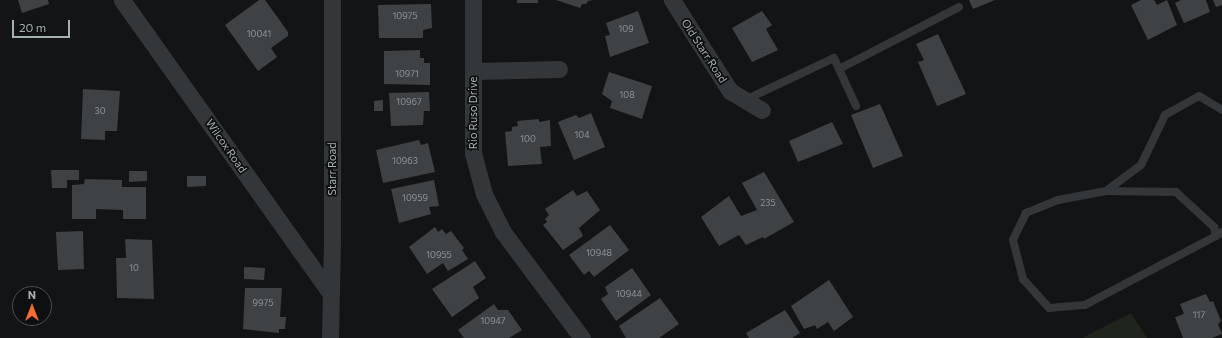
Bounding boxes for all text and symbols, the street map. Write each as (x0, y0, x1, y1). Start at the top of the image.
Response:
house number: 10975 (392, 11, 418, 21)
scale bar (14, 12, 72, 38)
street label: Old Starr Road (678, 17, 730, 85)
text: 20 m (19, 20, 46, 34)
house number: 109 (618, 24, 634, 34)
house number: 10041 (247, 29, 271, 39)
house number: 10971 (395, 69, 419, 79)
street label: Rio Ruso Drive (466, 77, 480, 149)
house number: 108 (619, 90, 635, 100)
house number: 10967 (396, 97, 422, 107)
house number: 30 (94, 106, 106, 116)
street label: Wilcox Road (203, 117, 249, 175)
house number: 104 (574, 130, 590, 140)
house number: 100 (520, 134, 536, 144)
street label: Starr Road (325, 142, 339, 196)
house number: 10963 (392, 156, 418, 166)
house number: 10959 (402, 193, 428, 203)
house number: 235 (760, 198, 776, 208)
house number: 10948 (586, 248, 612, 258)
house number: 10955 (426, 250, 452, 260)
house number: 10 (129, 263, 139, 273)
north arrow (12, 286, 52, 326)
text: N (28, 288, 36, 301)
house number: 10944 (616, 289, 642, 299)
house number: 9975 (253, 298, 273, 308)
house number: 117 (1193, 310, 1205, 320)
house number: 10947 (480, 316, 506, 326)

